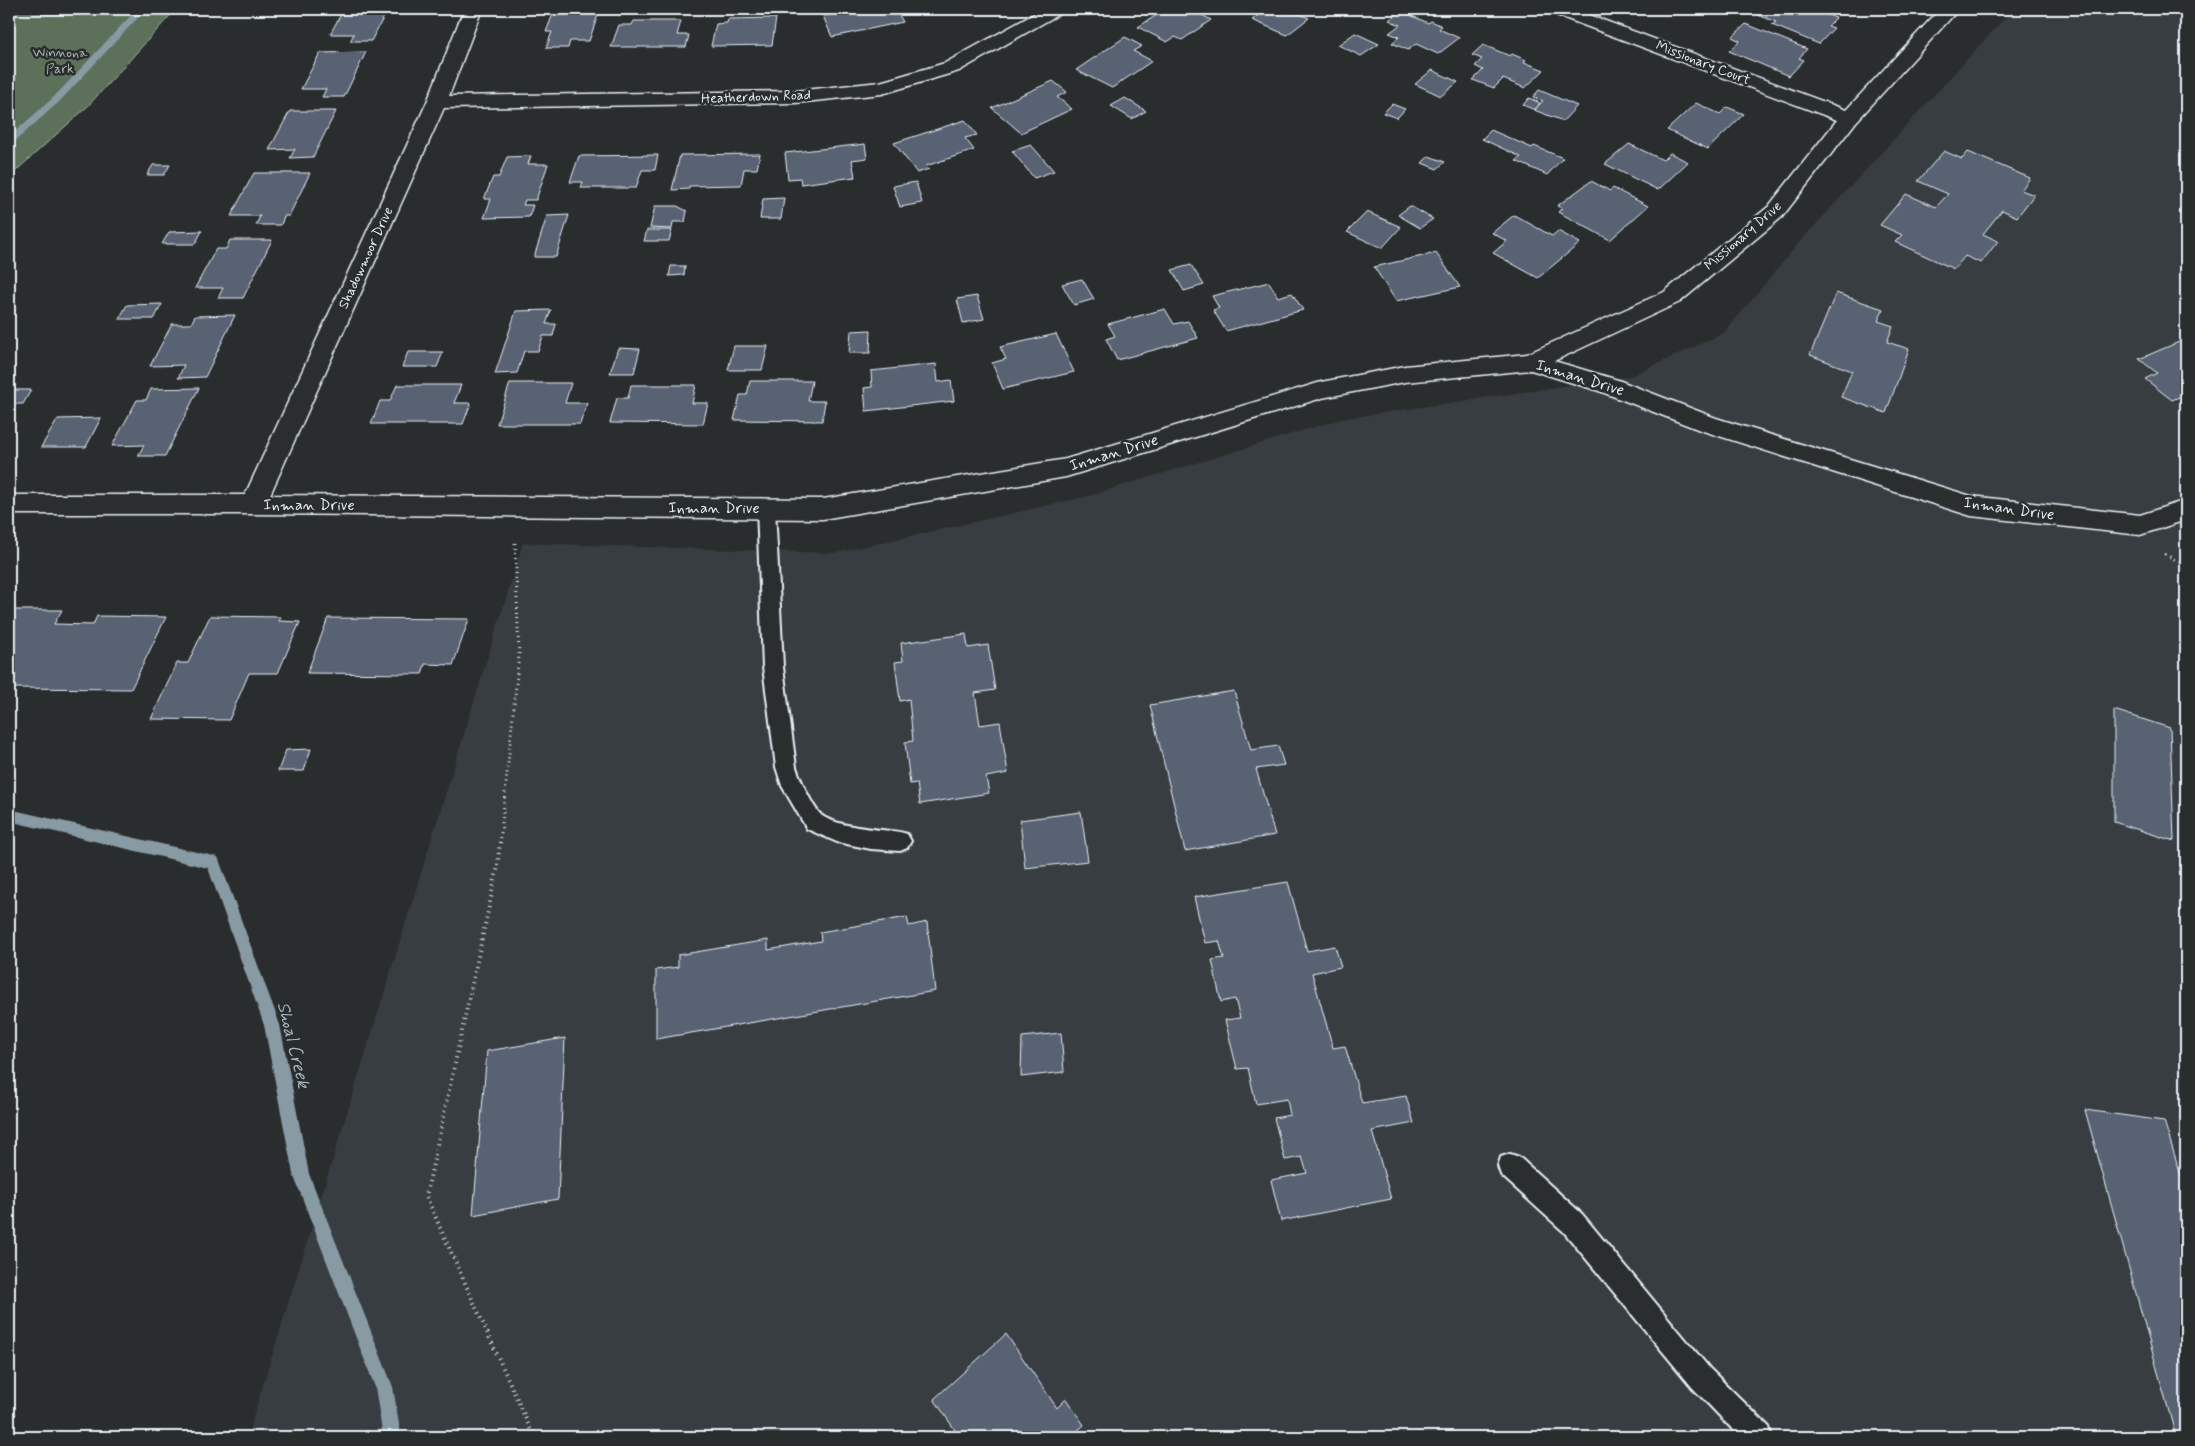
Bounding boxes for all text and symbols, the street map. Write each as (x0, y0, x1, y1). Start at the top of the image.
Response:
street label: Missionary Court (1653, 37, 1753, 89)
park label: Winnona Park (32, 44, 88, 78)
street label: Heatherdown Road (701, 86, 811, 108)
street label: Missionary Drive (1701, 197, 1785, 275)
street label: Shadowmoor Drive (335, 204, 397, 312)
street label: Inman Drive (1533, 355, 1627, 401)
street label: Inman Drive (1067, 430, 1161, 476)
street label: Inman Drive (1962, 492, 2056, 526)
street label: Inman Drive (263, 495, 355, 516)
street label: Inman Drive (668, 498, 760, 519)
water label: Shoal Creek (271, 999, 316, 1092)

